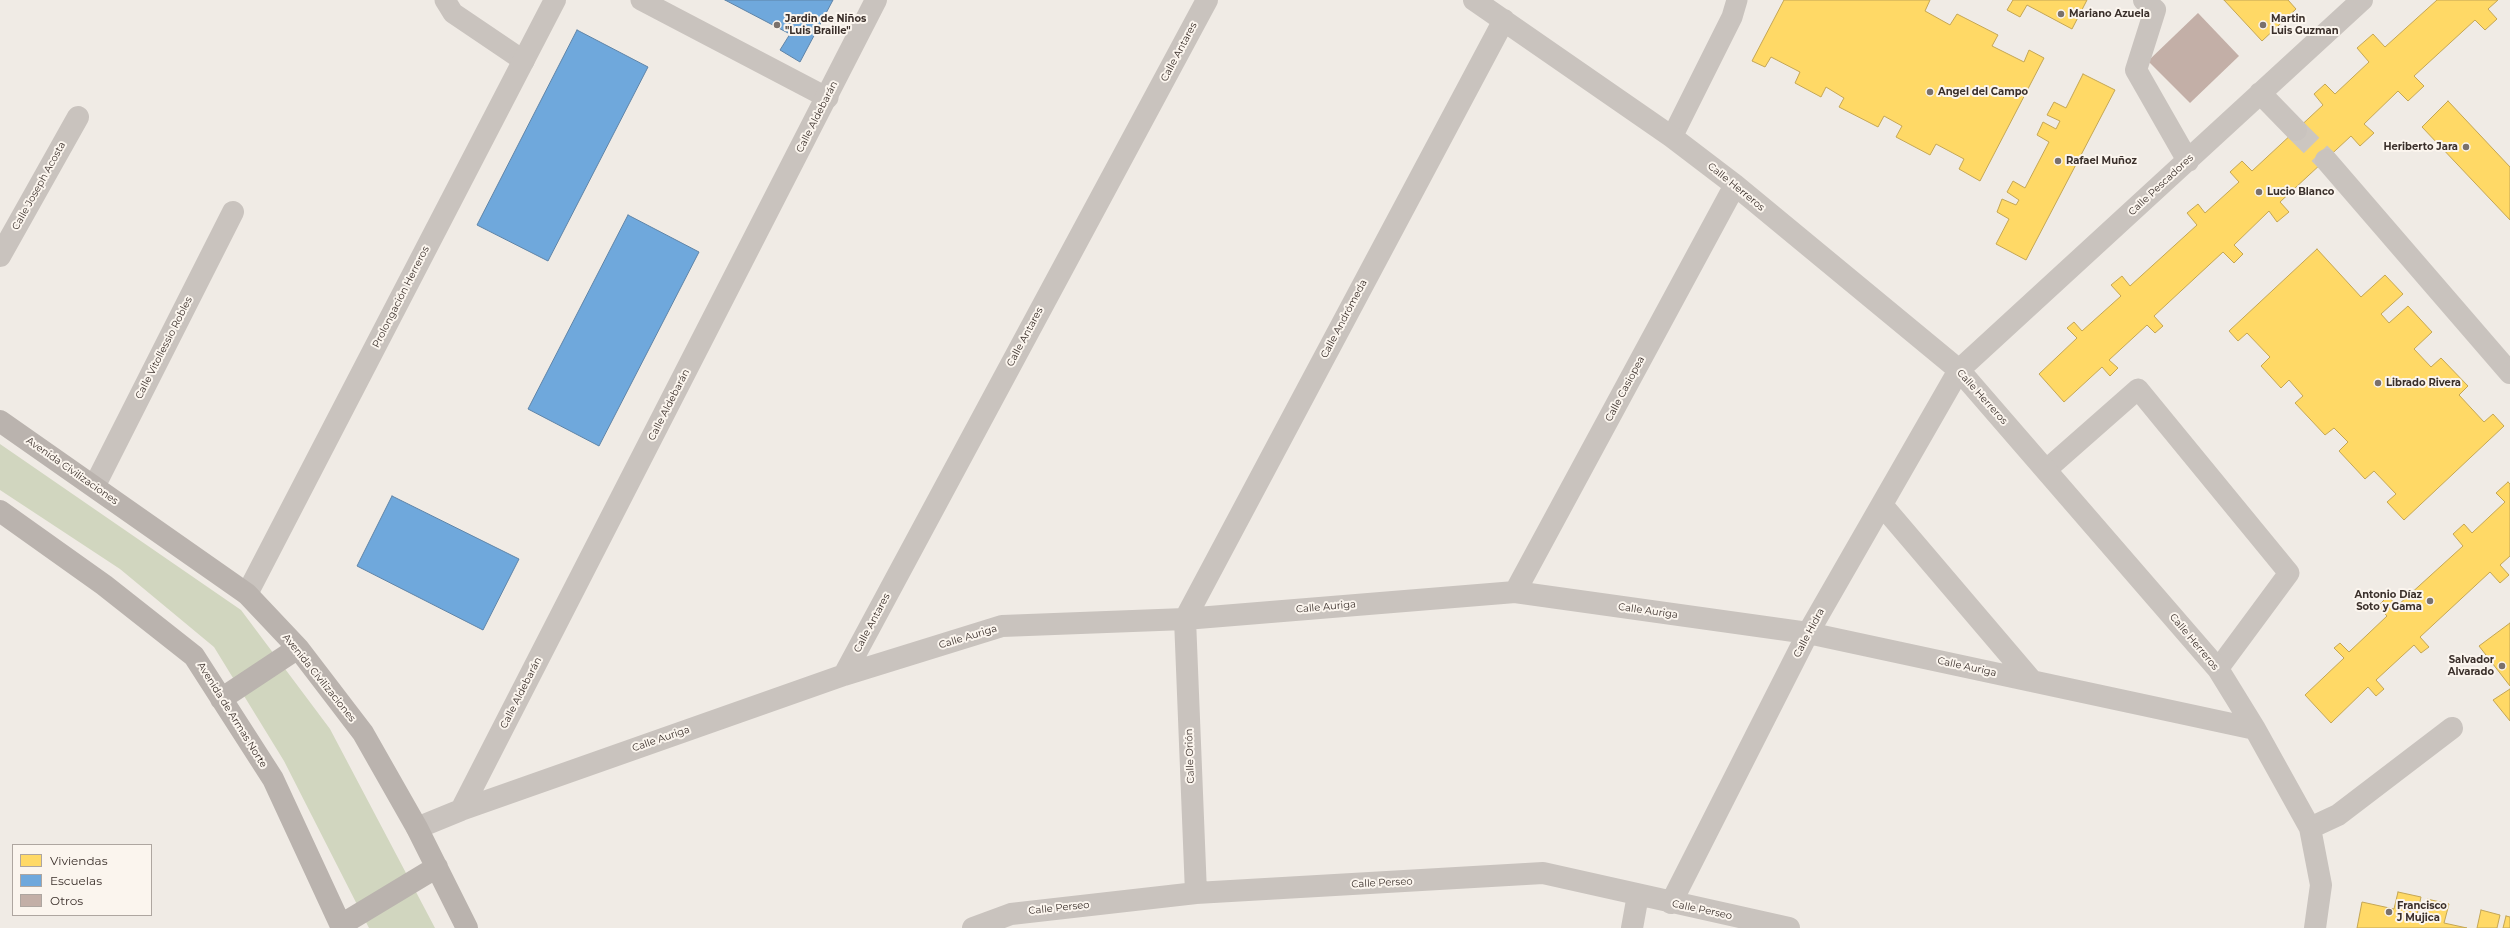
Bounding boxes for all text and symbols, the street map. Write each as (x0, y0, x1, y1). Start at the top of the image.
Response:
place label: Mariano Azuela (2069, 8, 2150, 20)
marker: Mariano Azuela (2056, 9, 2066, 19)
place label: Jardin de Niños "Luis Braille" (785, 13, 866, 36)
place label: Martin Luis Guzman (2271, 13, 2339, 36)
marker: Jardin de Niños "Luis Braille" (772, 20, 782, 30)
street label: Calle Antares (1158, 20, 1200, 84)
marker: Martin Luis Guzman (2258, 20, 2268, 30)
street label: Calle Aldebarán (794, 79, 840, 155)
place label: Angel del Campo (1938, 86, 2028, 98)
marker: Angel del Campo (1925, 87, 1935, 97)
street label: Calle Joseph Acosta (10, 140, 68, 232)
place label: Heriberto Jara (2383, 141, 2458, 153)
marker: Heriberto Jara (2461, 142, 2471, 152)
street label: Calle Pescadores (2126, 152, 2196, 218)
place label: Rafael Muñoz (2066, 155, 2137, 167)
marker: Rafael Muñoz (2053, 156, 2063, 166)
street label: Calle Herreros (1705, 160, 1767, 214)
place label: Lucio Blanco (2267, 186, 2334, 198)
marker: Lucio Blanco (2254, 187, 2264, 197)
street label: Prolongación Herreros (370, 244, 432, 350)
street label: Calle Andrómeda (1318, 278, 1370, 360)
street label: Calle Vitollessio Robles (133, 295, 195, 401)
street label: Calle Antares (1004, 305, 1046, 369)
street label: Calle Casiopea (1603, 354, 1647, 424)
street label: Calle Aldebarán (646, 367, 692, 443)
street label: Calle Herreros (1954, 367, 2010, 427)
place label: Librado Rivera (2386, 377, 2461, 389)
marker: Librado Rivera (2373, 378, 2383, 388)
street label: Avenida Civilizaciones (24, 435, 120, 507)
place label: Antonio Díaz Soto y Gama (2355, 589, 2422, 612)
street label: Calle Antares (851, 591, 893, 655)
marker: Antonio Díaz Soto y Gama (2425, 596, 2435, 606)
street label: Calle Auriga (1296, 598, 1356, 616)
street label: Calle Auriga (1617, 601, 1679, 621)
street label: Calle Hidra (1791, 606, 1827, 660)
street label: Calle Herreros (2167, 611, 2221, 673)
street label: Calle Auriga (938, 622, 998, 652)
street label: Avenida Civilizaciones (280, 632, 358, 724)
place label: Salvador Alvarado (2448, 654, 2494, 678)
street label: Calle Aldebarán (498, 655, 544, 731)
street label: Calle Auriga (1936, 655, 1998, 679)
street label: Avenida de Armas Norte (195, 660, 269, 770)
marker: Salvador Alvarado (2497, 661, 2507, 671)
street label: Calle Auriga (631, 724, 691, 754)
street label: Calle Orión (1183, 728, 1197, 784)
legend (12, 844, 152, 916)
text: Viviendas (50, 853, 108, 868)
text: Escuelas (50, 873, 102, 888)
street label: Calle Perseo (1351, 875, 1413, 891)
text: Otros (50, 893, 83, 908)
street label: Calle Perseo (1671, 898, 1733, 922)
street label: Calle Perseo (1028, 899, 1090, 917)
place label: Francisco J Mujica (2397, 900, 2447, 924)
marker: Francisco J Mujica (2384, 907, 2394, 917)

